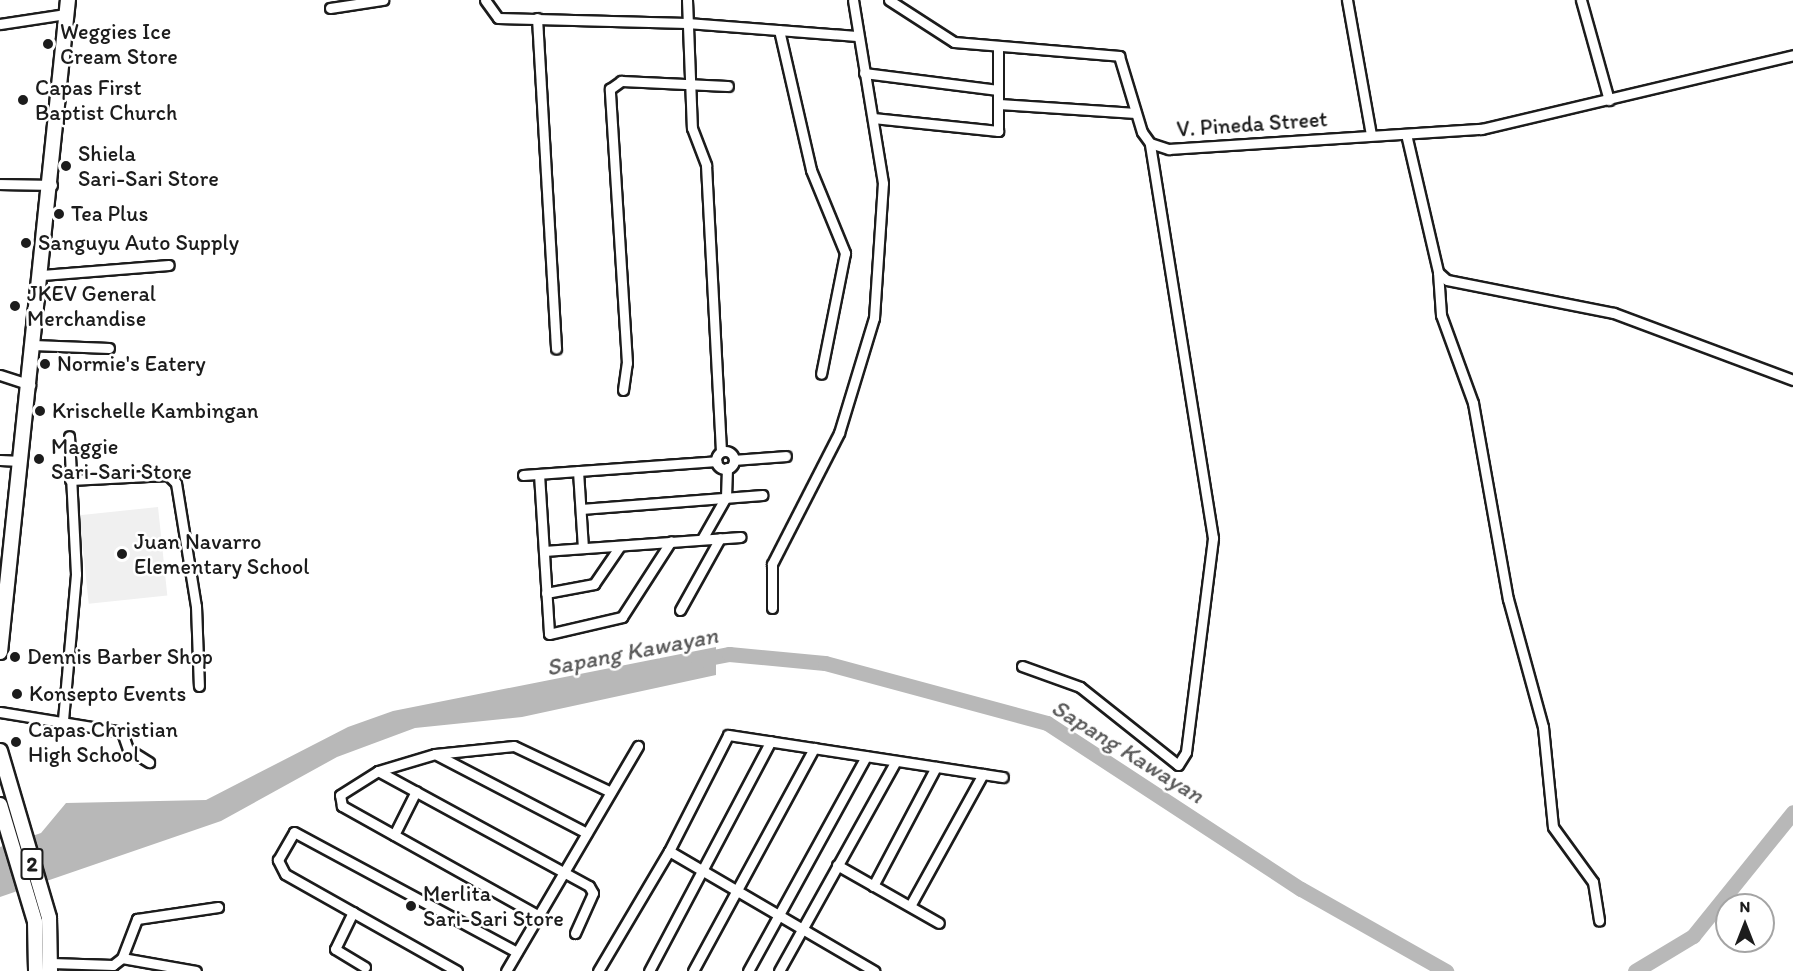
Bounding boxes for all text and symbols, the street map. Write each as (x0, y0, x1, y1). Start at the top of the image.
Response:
place label: Weggies Ice Cream Store (60, 18, 177, 70)
marker: Weggies Ice Cream Store (41, 37, 55, 51)
place label: Capas First Baptist Church (35, 74, 178, 125)
marker: Capas First Baptist Church (16, 93, 30, 107)
street label: V. Pineda Street (1176, 106, 1328, 142)
place label: Shiela Sari-Sari Store (78, 140, 218, 192)
marker: Shiela Sari-Sari Store (59, 159, 73, 173)
place label: Tea Plus (71, 201, 148, 227)
marker: Tea Plus (52, 207, 66, 221)
place label: Sanguyu Auto Supply (38, 230, 239, 256)
marker: Sanguyu Auto Supply (19, 236, 33, 250)
place label: JKEV General Merchandise (27, 280, 156, 332)
marker: JKEV General Merchandise (8, 299, 22, 313)
place label: Normie's Eatery (57, 351, 206, 377)
marker: Normie's Eatery (38, 357, 52, 371)
place label: Krischelle Kambingan (52, 398, 259, 424)
marker: Krischelle Kambingan (33, 404, 47, 418)
place label: Maggie Sari-Sari Store (51, 433, 191, 484)
marker: Maggie Sari-Sari Store (32, 452, 46, 466)
place label: Juan Navarro Elementary School (134, 528, 309, 580)
marker: Juan Navarro Elementary School (115, 547, 129, 561)
water label: Sapang Kawayan (544, 620, 720, 682)
place label: Dennis Barber Shop (27, 644, 213, 670)
marker: Dennis Barber Shop (8, 650, 22, 664)
place label: Konsepto Events (29, 681, 185, 707)
marker: Konsepto Events (10, 687, 24, 701)
water label: Sapang Kawayan (1046, 693, 1210, 809)
place label: Capas Christian High School (28, 716, 178, 768)
marker: Capas Christian High School (9, 735, 23, 749)
road number: 2 (20, 846, 44, 882)
place label: Merlita Sari-Sari Store (423, 880, 563, 932)
north arrow (1715, 893, 1775, 953)
text: N (1740, 897, 1750, 916)
marker: Merlita Sari-Sari Store (404, 899, 418, 913)

